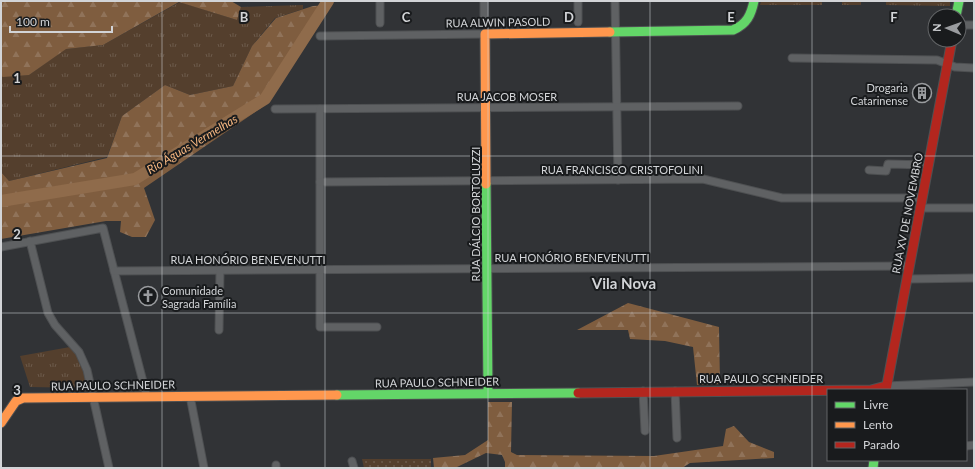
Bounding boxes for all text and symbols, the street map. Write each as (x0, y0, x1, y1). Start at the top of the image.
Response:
scale bar (10, 8, 112, 34)
north arrow (927, 8, 967, 48)
text: B (240, 9, 249, 25)
text: C (402, 9, 411, 25)
text: D (564, 9, 574, 25)
text: E (727, 9, 735, 25)
text: F (890, 9, 898, 25)
text: 100 m (16, 14, 50, 29)
street label: RUA ALWIN PASOLD (446, 15, 550, 29)
text: N (930, 23, 943, 32)
text: 1 (13, 70, 21, 86)
place label: Drogaria Catarinense (851, 81, 908, 107)
building icon: Drogaria Catarinense (911, 82, 933, 104)
street label: RUA JACOB MOSER (457, 90, 557, 103)
water label: Rio Águas Vermelhas (144, 111, 240, 177)
street label: RUA DÁLCIO BORTOLUZZI (469, 147, 482, 281)
street label: RUA XV DE NOVEMBRO (889, 151, 925, 275)
street label: RUA FRANCISCO CRISTOFOLINI (541, 163, 703, 176)
text: 2 (13, 226, 21, 242)
street label: RUA HONÓRIO BENEVENUTTI (494, 251, 650, 264)
street label: RUA HONÓRIO BENEVENUTTI (170, 253, 326, 266)
district label: Vila Nova (591, 274, 656, 292)
place label: Comunidade Sagrada Família (162, 284, 236, 310)
church icon: Comunidade Sagrada Família (137, 285, 159, 307)
street label: RUA PAULO SCHNEIDER (699, 372, 823, 385)
street label: RUA PAULO SCHNEIDER (375, 374, 499, 390)
street label: RUA PAULO SCHNEIDER (51, 377, 175, 393)
text: 3 (13, 382, 21, 398)
legend (827, 389, 967, 461)
text: Livre (863, 397, 889, 412)
text: Lento (863, 417, 893, 432)
text: Parado (863, 437, 900, 452)

